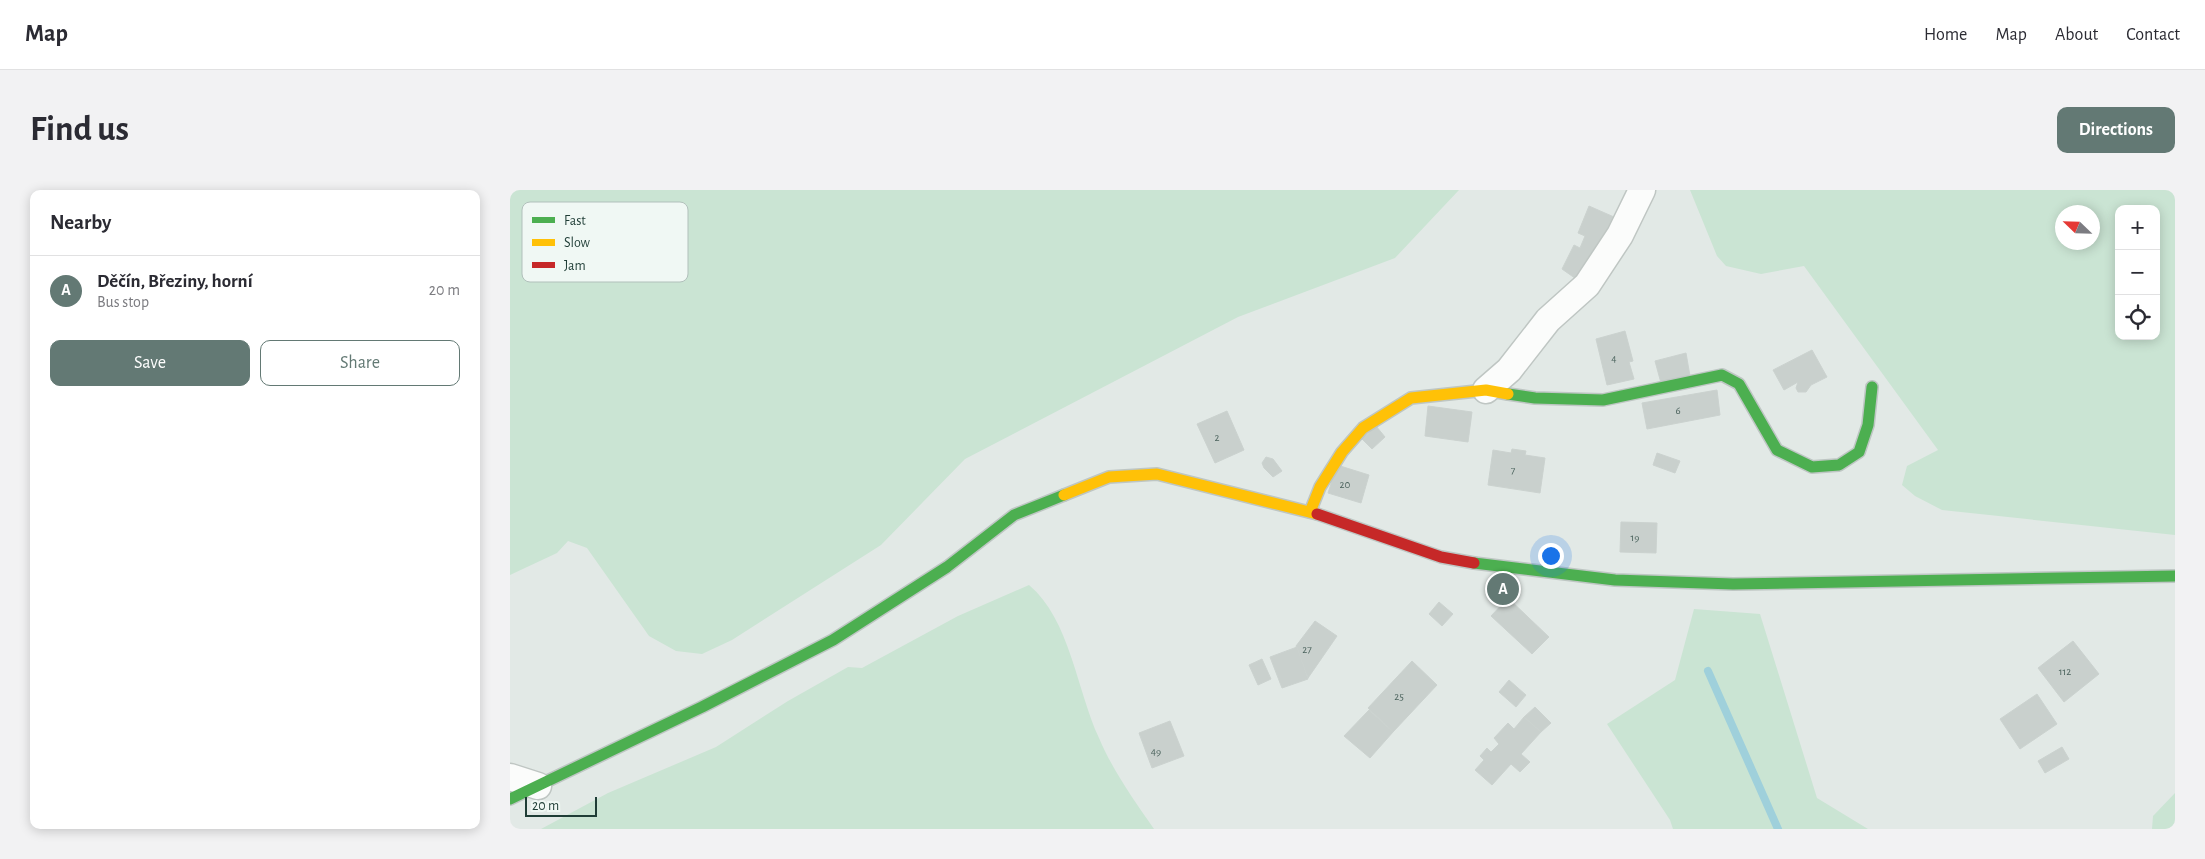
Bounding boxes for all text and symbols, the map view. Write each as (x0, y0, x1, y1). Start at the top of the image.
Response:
text: Map (25, 22, 68, 46)
text: Home (1924, 26, 1967, 44)
text: Map (1995, 26, 2027, 44)
text: About (2055, 26, 2098, 44)
text: Contact (2126, 26, 2180, 44)
button: Directions (2057, 107, 2175, 153)
text: Find us (30, 112, 129, 147)
legend (522, 202, 688, 282)
north arrow (2055, 205, 2100, 250)
map controls (2115, 205, 2160, 340)
button: + (2115, 205, 2160, 250)
text: Nearby (50, 212, 111, 233)
text: Fast (564, 214, 586, 228)
text: Slow (564, 236, 591, 250)
button: − (2115, 250, 2160, 295)
text: Jam (564, 259, 586, 273)
text: Děčín, Březiny, horní (97, 272, 253, 291)
text: A (61, 282, 71, 298)
text: 20 m (429, 282, 460, 298)
text: Bus stop (97, 294, 149, 310)
button: locate (2115, 295, 2160, 340)
button: Save (50, 340, 250, 386)
button: Share (260, 340, 460, 386)
house number: 4 (1611, 353, 1617, 364)
house number: 6 (1675, 405, 1681, 416)
house number: 2 (1214, 432, 1220, 443)
house number: 7 (1511, 465, 1516, 476)
house number: 20 (1340, 479, 1351, 490)
house number: 19 (1631, 532, 1639, 543)
your location (1538, 543, 1564, 569)
pin: A (1487, 570, 1519, 608)
house number: 27 (1302, 644, 1312, 655)
house number: 112 (2059, 666, 2071, 677)
house number: 25 (1394, 691, 1404, 702)
house number: 49 (1151, 746, 1161, 757)
scale bar (525, 794, 598, 817)
text: 20 m (532, 799, 559, 813)

